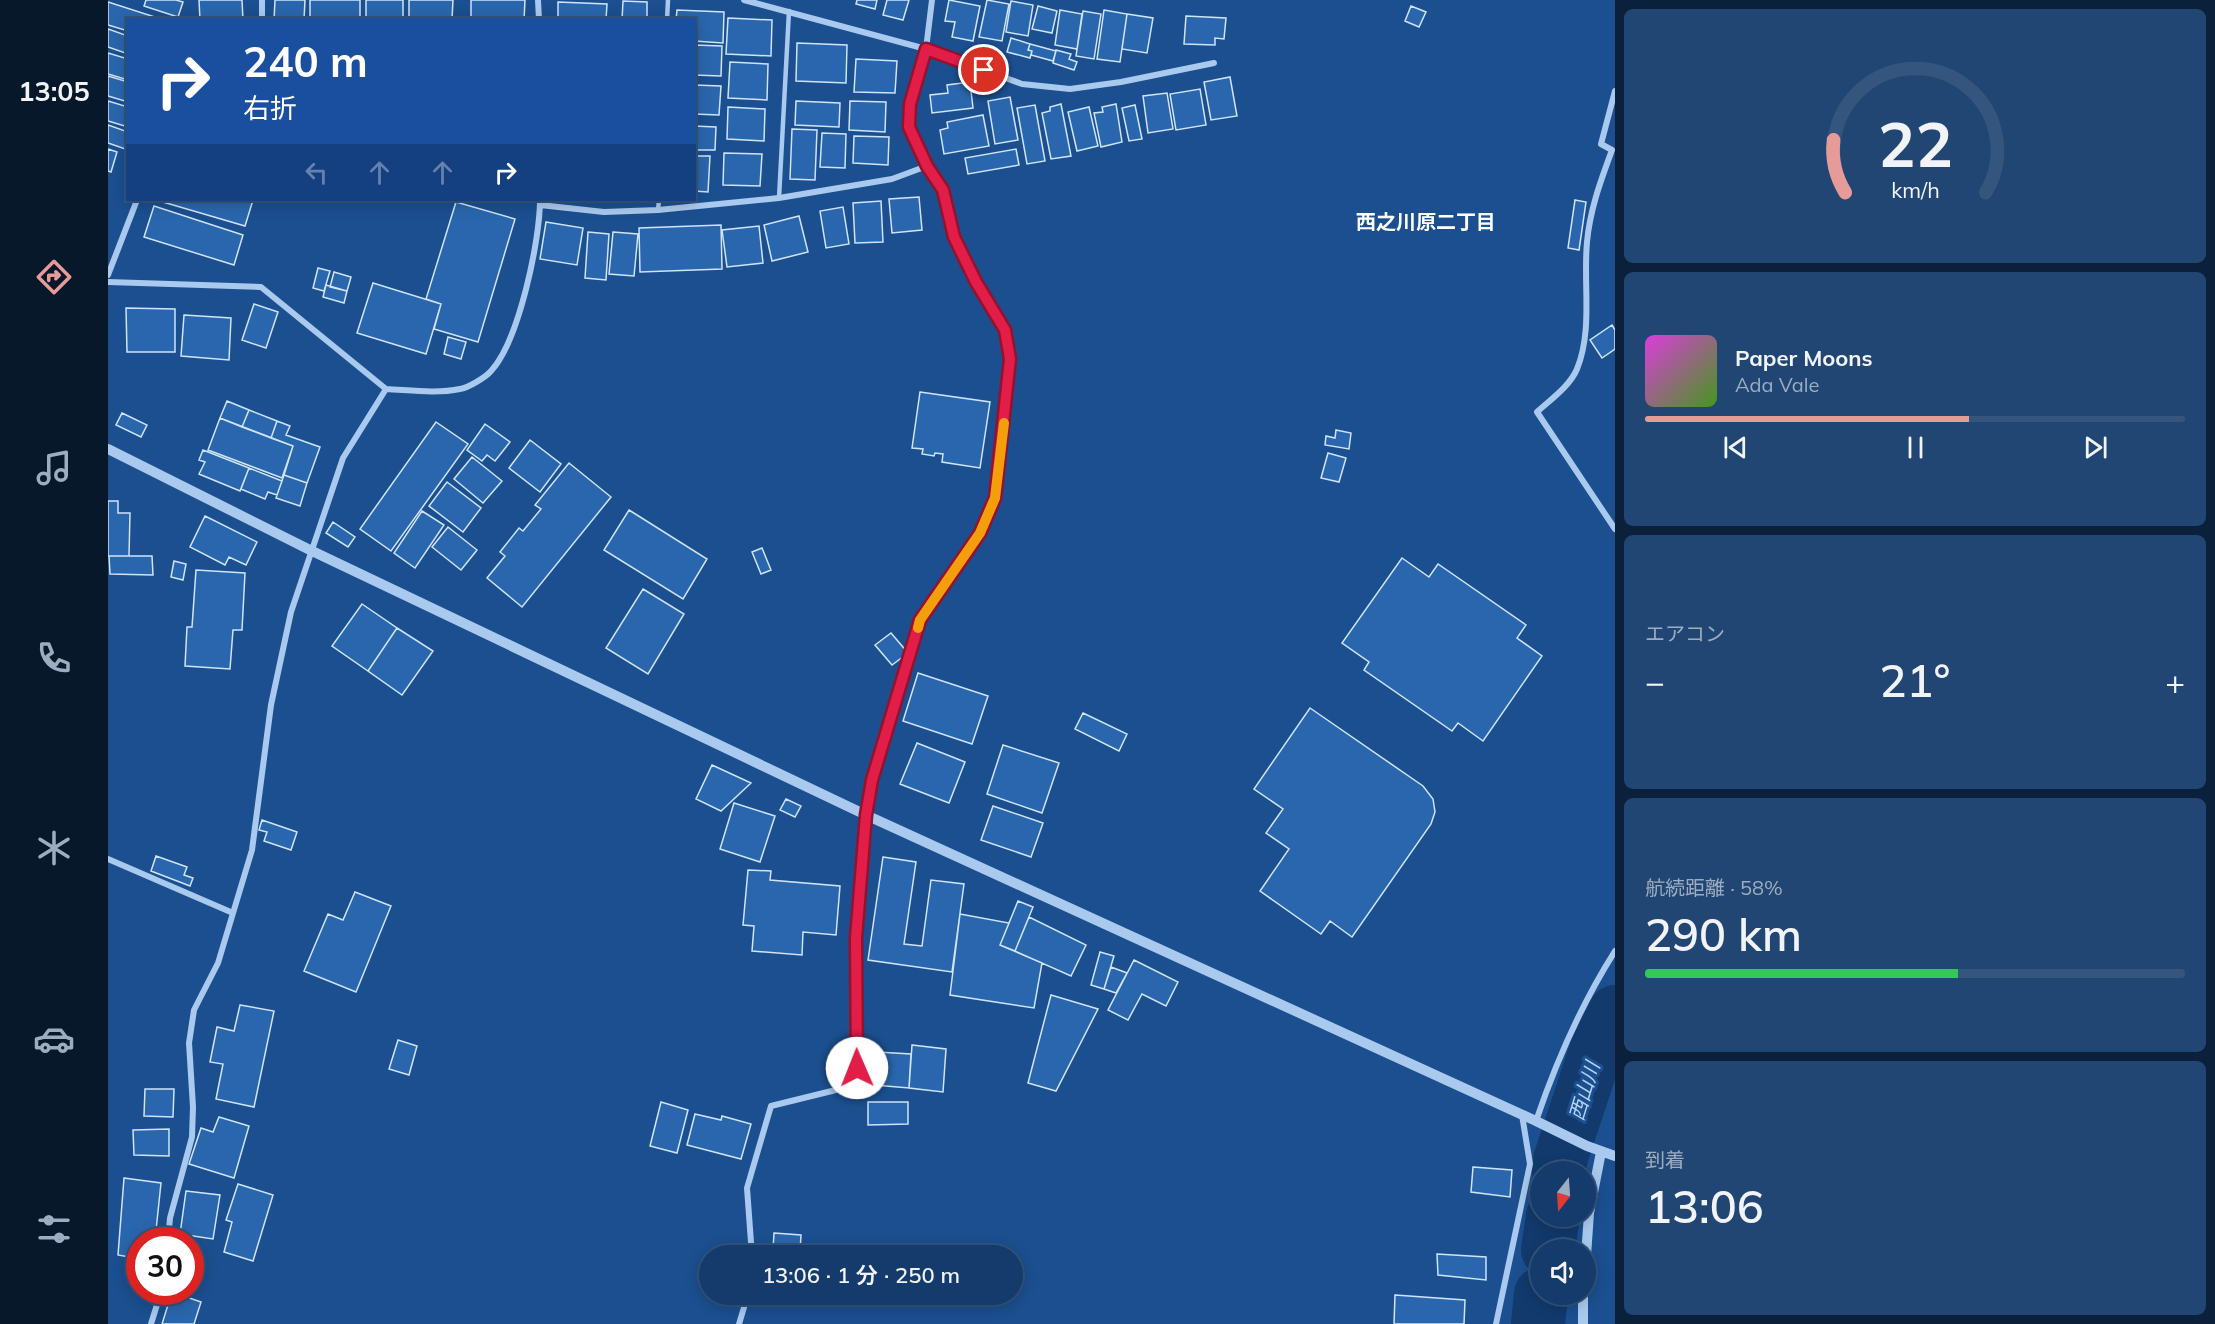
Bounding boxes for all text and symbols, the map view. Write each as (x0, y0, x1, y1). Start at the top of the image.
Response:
text: 240 m (243, 35, 368, 88)
icon: right (144, 42, 222, 120)
pin (958, 44, 1009, 95)
icon: arrive (967, 53, 1000, 86)
text: 13:05 (18, 74, 90, 108)
text: 右折 (243, 91, 297, 125)
text: 22 (1878, 104, 1952, 183)
icon: left (300, 156, 333, 189)
icon: ahead (363, 156, 396, 189)
icon: ahead (426, 156, 459, 189)
icon: right (489, 156, 522, 189)
text: km/h (1891, 176, 1939, 203)
district label: 西之川原二丁目 (1356, 209, 1496, 234)
icon: directions (33, 256, 75, 298)
text: Paper Moons (1735, 344, 1873, 372)
text: Ada Vale (1735, 372, 1819, 397)
icon: previous (1719, 431, 1752, 464)
icon: pause (1899, 431, 1932, 464)
icon: next (2079, 431, 2112, 464)
icon: music (33, 447, 75, 489)
text: エアコン (1645, 621, 1725, 646)
icon: phone (33, 637, 75, 679)
text: 21° (1880, 652, 1950, 708)
text: − (1645, 661, 1665, 702)
text: + (2165, 661, 2185, 702)
icon: climate (33, 827, 75, 869)
text: 航続距離 · 58% (1645, 875, 1783, 900)
text: 290 km (1645, 906, 1802, 962)
icon: car (33, 1018, 75, 1060)
position arrow (825, 1036, 889, 1100)
water label: 西山川 (1563, 1057, 1605, 1123)
text: 到着 (1645, 1147, 1685, 1172)
north arrow (1530, 1161, 1596, 1227)
map controls (1530, 1161, 1596, 1305)
text: 13:06 (1645, 1178, 1764, 1234)
icon: filters (33, 1208, 75, 1250)
speed limit sign: 30 (126, 1227, 204, 1305)
button: sound (1530, 1239, 1596, 1305)
text: 13:06 · 1 分 · 250 m (762, 1261, 960, 1289)

